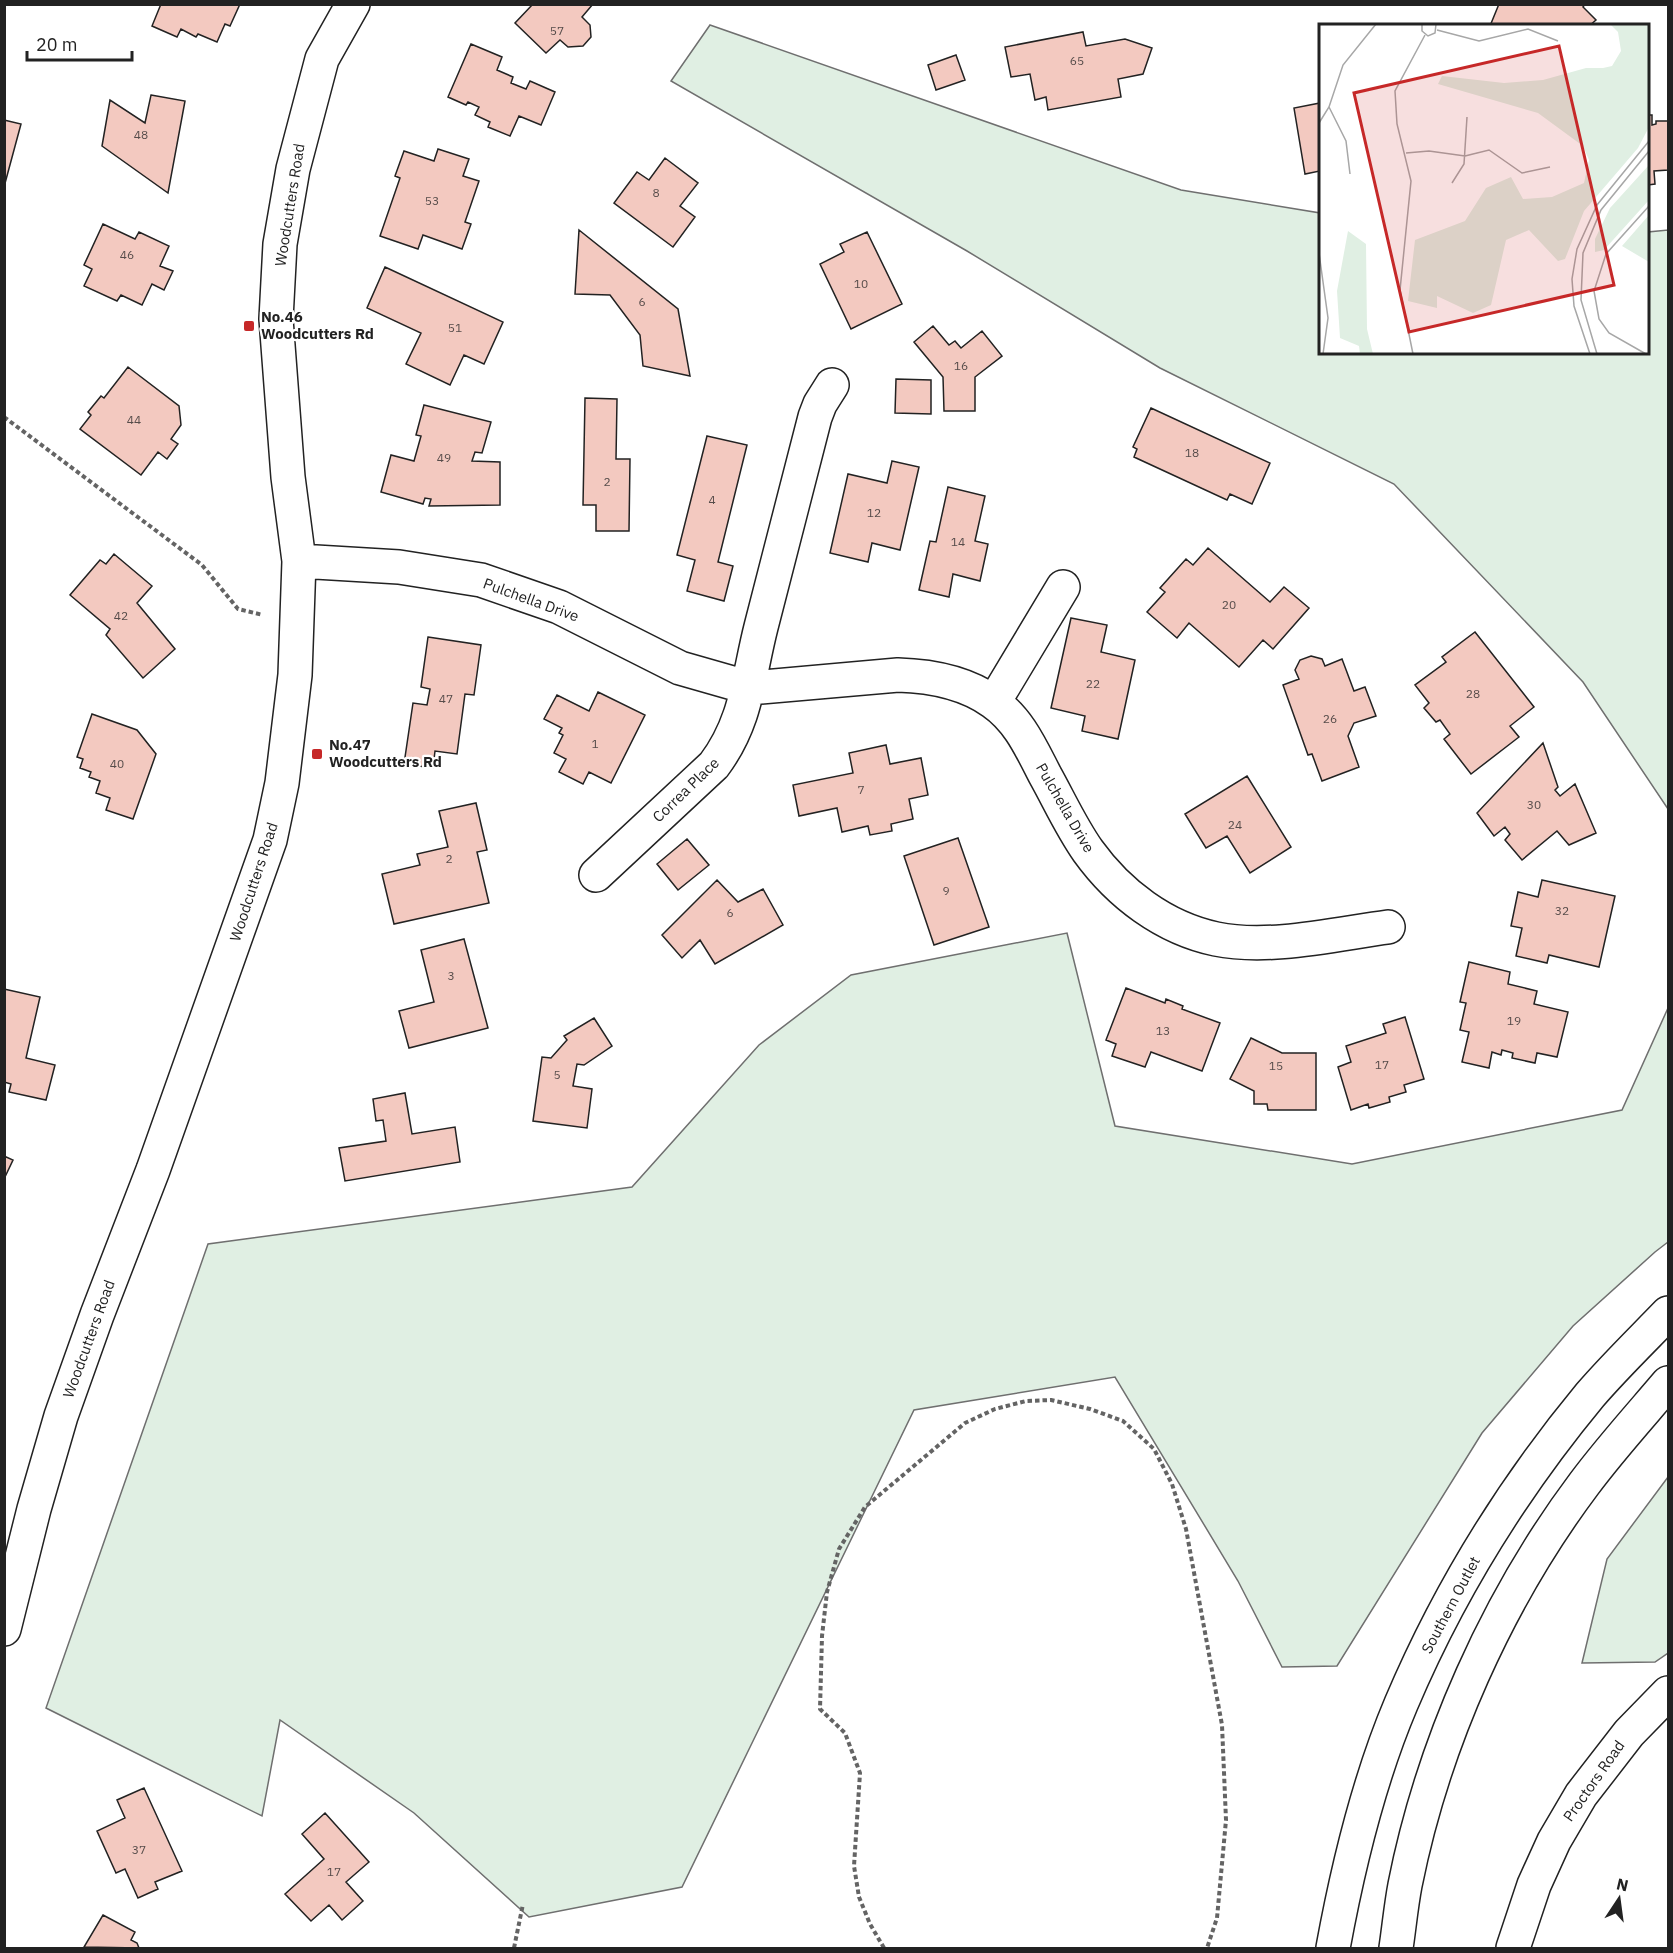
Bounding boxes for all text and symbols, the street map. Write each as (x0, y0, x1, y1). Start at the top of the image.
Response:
house number: 57 (550, 23, 564, 38)
scale bar (27, 24, 132, 62)
inset map (1319, 24, 1649, 354)
text: 20 m (36, 33, 78, 56)
house number: 65 (1070, 53, 1084, 68)
house number: 48 (134, 127, 148, 142)
street label: Woodcutters Road (270, 142, 309, 268)
house number: 8 (652, 185, 660, 200)
house number: 53 (425, 193, 439, 208)
house number: 46 (120, 247, 134, 262)
house number: 10 (854, 276, 868, 291)
house number: 6 (638, 294, 646, 309)
place label: No.46 Woodcutters Rd (261, 307, 374, 343)
marker: No.46 Woodcutters Rd (242, 319, 256, 333)
house number: 51 (448, 320, 462, 335)
house number: 16 (954, 358, 968, 373)
house number: 44 (127, 412, 141, 427)
house number: 18 (1185, 445, 1199, 460)
house number: 49 (437, 450, 451, 465)
house number: 2 (603, 474, 611, 489)
house number: 4 (708, 492, 716, 507)
house number: 12 (867, 505, 881, 520)
house number: 14 (951, 534, 965, 549)
street label: Pulchella Drive (481, 573, 582, 626)
house number: 20 (1222, 597, 1236, 612)
house number: 42 (114, 608, 128, 623)
house number: 22 (1086, 676, 1100, 691)
house number: 28 (1466, 686, 1480, 701)
house number: 47 (439, 691, 453, 706)
house number: 26 (1323, 711, 1337, 726)
place label: No.47 Woodcutters Rd (329, 735, 442, 771)
house number: 1 (591, 736, 599, 751)
marker: No.47 Woodcutters Rd (310, 747, 324, 761)
street label: Correa Place (648, 753, 723, 826)
house number: 40 (110, 756, 124, 771)
street label: Pulchella Drive (1032, 760, 1099, 856)
house number: 7 (857, 782, 865, 797)
house number: 30 (1527, 797, 1541, 812)
house number: 24 (1228, 817, 1242, 832)
street label: Woodcutters Road (225, 820, 282, 944)
house number: 2 (445, 851, 453, 866)
house number: 9 (942, 883, 950, 898)
house number: 32 (1555, 903, 1569, 918)
house number: 6 (726, 905, 734, 920)
house number: 3 (447, 968, 455, 983)
house number: 19 (1507, 1013, 1521, 1028)
house number: 13 (1156, 1023, 1170, 1038)
house number: 17 (1375, 1057, 1389, 1072)
house number: 15 (1269, 1058, 1283, 1073)
house number: 5 (553, 1067, 561, 1082)
street label: Woodcutters Road (58, 1277, 119, 1400)
street label: Southern Outlet (1417, 1553, 1484, 1657)
street label: Proctors Road (1559, 1736, 1629, 1825)
house number: 37 (132, 1842, 146, 1857)
house number: 17 (327, 1864, 341, 1879)
north arrow (1589, 1869, 1649, 1929)
text: N (1614, 1873, 1630, 1895)

